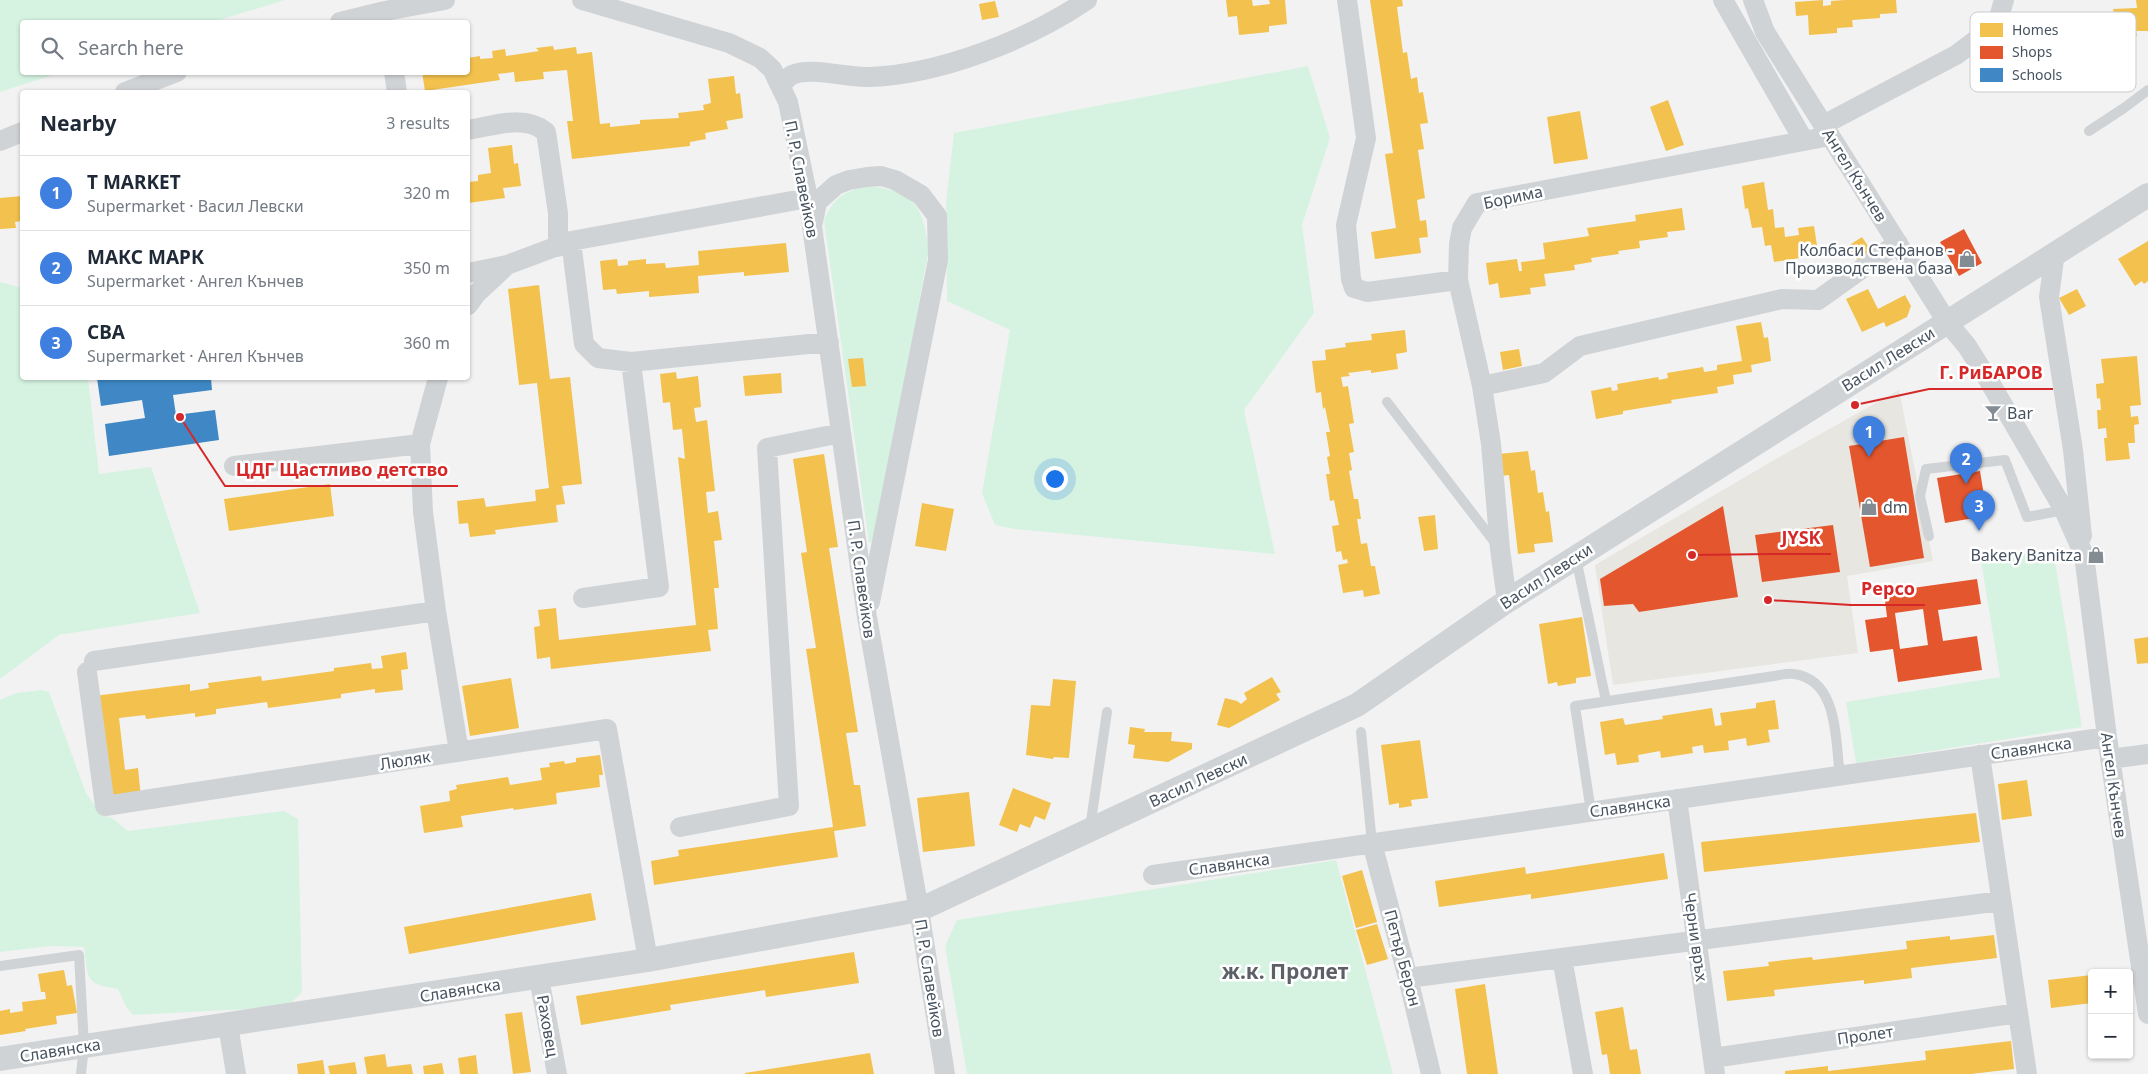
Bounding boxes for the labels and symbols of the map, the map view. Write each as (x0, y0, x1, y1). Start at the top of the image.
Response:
legend (1970, 12, 2136, 92)
text: Homes (2012, 20, 2059, 39)
text: Shops (2012, 42, 2052, 61)
text: Schools (2012, 65, 2063, 84)
street label: П. Р. Славейков (780, 118, 824, 240)
street label: Ангел Кънчев (1818, 124, 1892, 226)
street label: Борима (1481, 180, 1545, 214)
place label: Колбаси Стефанов - Производствена база (1785, 239, 1953, 279)
shop icon: Колбаси Стефанов - Производствена база (1957, 249, 1977, 269)
street label: Васил Левски (1837, 322, 1939, 396)
callout: Г. РиБАРОВ (1929, 356, 2053, 389)
text: Г. РиБАРОВ (1939, 360, 2043, 384)
place label: Bar (2007, 402, 2033, 424)
bar icon: Bar (1983, 403, 2003, 423)
pin: 1 (1853, 416, 1885, 457)
pin: 2 (1950, 443, 1982, 484)
callout: ЦДГ Щастливо детство (225, 453, 458, 486)
text: ЦДГ Щастливо детство (236, 457, 448, 481)
your location (1042, 466, 1068, 492)
pin: 3 (1963, 490, 1995, 531)
place label: dm (1883, 496, 1908, 518)
shop icon: dm (1859, 497, 1879, 517)
street label: П. Р. Славейков (843, 518, 881, 640)
callout: JYSK (1772, 521, 1831, 554)
text: JYSK (1779, 525, 1821, 549)
street label: Васил Левски (1496, 538, 1596, 614)
place label: Bakery Banitza (1970, 544, 2082, 566)
shop icon: Bakery Banitza (2086, 545, 2106, 565)
callout: Pepco (1851, 572, 1925, 605)
text: Pepco (1861, 576, 1915, 600)
street label: Славянска (1989, 731, 2073, 765)
street label: Ангел Кънчев (2096, 731, 2132, 839)
street label: Люляк (378, 745, 432, 775)
street label: Васил Левски (1145, 748, 1251, 812)
street label: Славянска (1588, 789, 1672, 823)
street label: Славянска (1187, 847, 1271, 881)
street label: Черни връх (1679, 891, 1713, 984)
street label: Петър Берон (1380, 907, 1426, 1009)
street label: П. Р. Славейков (910, 917, 950, 1039)
district label: ж.к. Пролет (1222, 957, 1349, 985)
street label: Славянска (418, 973, 502, 1007)
street label: Раховец (532, 993, 564, 1059)
street label: Пролет (1836, 1020, 1895, 1050)
street label: Славянска (18, 1033, 102, 1067)

